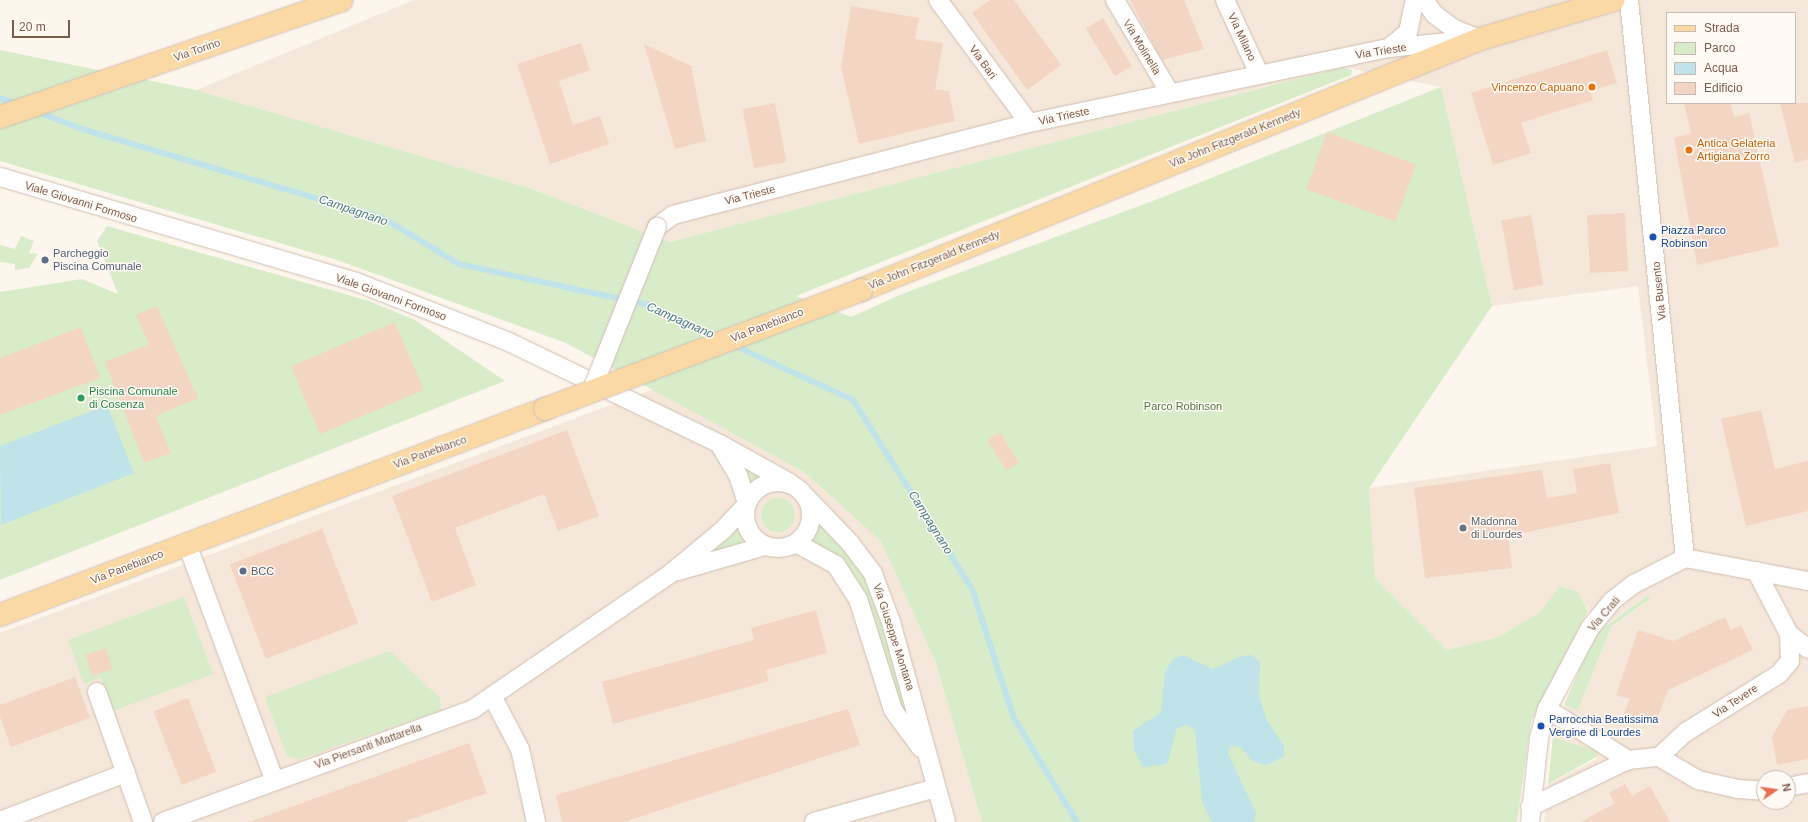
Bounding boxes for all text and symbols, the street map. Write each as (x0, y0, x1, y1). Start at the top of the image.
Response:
street label: Via Milano (1225, 11, 1259, 63)
scale bar (14, 12, 72, 38)
legend (1666, 12, 1796, 104)
street label: Via Molinella (1120, 17, 1164, 77)
text: 20 m (19, 20, 46, 34)
text: Strada (1704, 21, 1739, 35)
street label: Via Torino (172, 36, 222, 64)
street label: Via Trieste (1354, 40, 1408, 62)
text: Parco (1704, 41, 1735, 55)
street label: Via Bari (966, 43, 1000, 81)
text: Acqua (1704, 61, 1738, 75)
place label: Vincenzo Capuano (1491, 80, 1584, 94)
text: Edificio (1704, 81, 1743, 95)
marker: Vincenzo Capuano (1587, 82, 1597, 92)
street label: Via Trieste (1037, 104, 1091, 128)
street label: Via John Fitzgerald Kennedy (1167, 106, 1303, 170)
place label: Antica Gelateria Artigiana Zorro (1697, 137, 1775, 163)
marker: Antica Gelateria Artigiana Zorro (1684, 145, 1694, 155)
street label: Viale Giovanni Formoso (23, 179, 139, 225)
street label: Via Trieste (723, 182, 777, 208)
water label: Campagnano (317, 192, 389, 230)
place label: Piazza Parco Robinson (1661, 224, 1726, 250)
street label: Via John Fitzgerald Kennedy (866, 228, 1002, 292)
marker: Piazza Parco Robinson (1648, 232, 1658, 242)
place label: Parcheggio Piscina Comunale (53, 247, 142, 273)
marker: Parcheggio Piscina Comunale (40, 255, 50, 265)
street label: Via Busento (1649, 261, 1669, 321)
street label: Viale Giovanni Formoso (334, 271, 448, 323)
water label: Campagnano (644, 300, 716, 342)
street label: Via Panebianco (729, 305, 805, 345)
place label: Piscina Comunale di Cosenza (89, 385, 178, 411)
marker: Piscina Comunale di Cosenza (76, 393, 86, 403)
park label: Parco Robinson (1144, 399, 1222, 413)
street label: Via Panebianco (392, 433, 468, 471)
water label: Campagnano (905, 489, 955, 557)
place label: Madonna di Lourdes (1471, 515, 1522, 541)
marker: Madonna di Lourdes (1458, 523, 1468, 533)
street label: Via Panebianco (89, 547, 165, 587)
place label: BCC (251, 564, 274, 578)
marker: BCC (238, 566, 248, 576)
street label: Via Giuseppe Montana (870, 582, 918, 692)
street label: Via Crati (1585, 594, 1623, 634)
street label: Via Tevere (1710, 681, 1760, 721)
place label: Parrocchia Beatissima Vergine di Lourdes (1549, 713, 1658, 739)
street label: Via Piersanti Mattarella (313, 720, 423, 772)
marker: Parrocchia Beatissima Vergine di Lourdes (1536, 721, 1546, 731)
north arrow (1756, 770, 1796, 810)
text: N (1780, 782, 1793, 793)

